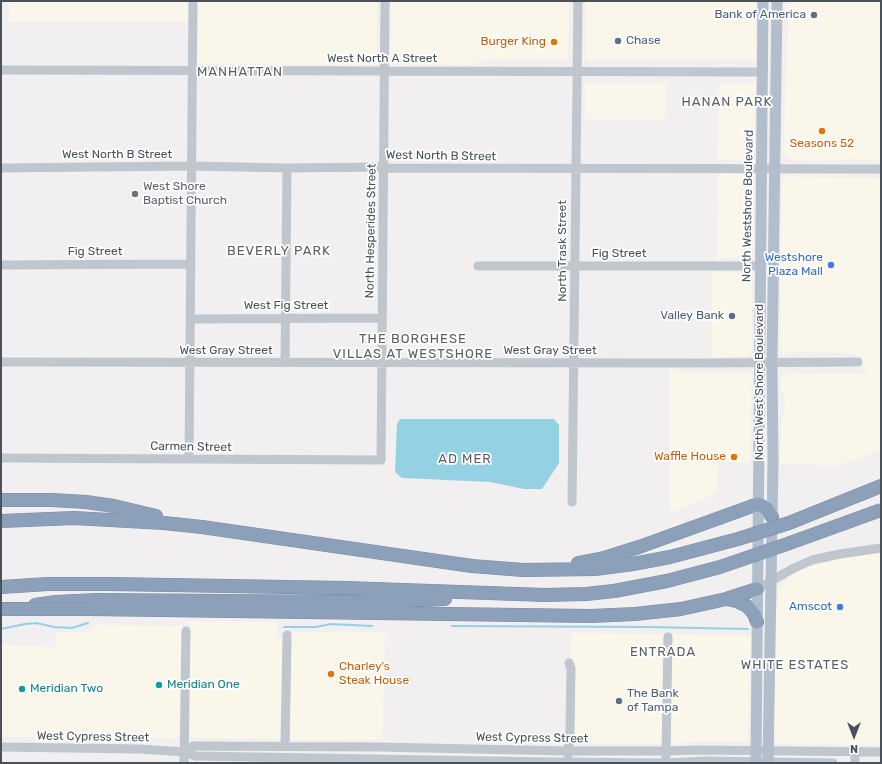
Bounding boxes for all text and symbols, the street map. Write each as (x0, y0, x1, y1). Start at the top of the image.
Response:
place label: Bank of America (714, 8, 806, 22)
marker: Bank of America (809, 10, 819, 20)
place label: Chase (626, 34, 661, 48)
place label: Burger King (480, 35, 546, 49)
marker: Chase (613, 36, 623, 46)
marker: Burger King (549, 37, 559, 47)
street label: West North A Street (327, 52, 437, 66)
district label: MANHATTAN (197, 64, 283, 80)
district label: HANAN PARK (682, 94, 772, 110)
marker: Seasons 52 (817, 126, 827, 136)
street label: North Westshore Boulevard (739, 130, 757, 282)
place label: Seasons 52 (790, 137, 854, 151)
street label: West North B Street (62, 148, 172, 162)
street label: West North B Street (386, 148, 496, 164)
street label: North Hesperides Street (363, 163, 379, 299)
place label: West Shore Baptist Church (143, 180, 227, 208)
marker: West Shore Baptist Church (130, 189, 140, 199)
street label: North Trask Street (556, 200, 570, 302)
district label: BEVERLY PARK (227, 243, 331, 259)
street label: Fig Street (68, 245, 122, 259)
street label: Fig Street (592, 247, 646, 261)
place label: Westshore Plaza Mall (765, 251, 823, 279)
marker: Westshore Plaza Mall (826, 260, 836, 270)
street label: West Fig Street (244, 299, 328, 313)
street label: North West Shore Boulevard (753, 304, 767, 460)
place label: Valley Bank (660, 309, 724, 323)
marker: Valley Bank (727, 311, 737, 321)
district label: THE BORGHESE VILLAS AT WESTSHORE (333, 331, 493, 362)
street label: West Gray Street (179, 344, 273, 358)
street label: West Gray Street (503, 344, 597, 358)
street label: Carmen Street (150, 439, 232, 455)
place label: Waffle House (654, 450, 726, 464)
district label: AD MER (438, 451, 492, 467)
marker: Waffle House (729, 452, 739, 462)
place label: Amscot (789, 600, 832, 614)
marker: Amscot (835, 602, 845, 612)
district label: ENTRADA (630, 644, 696, 660)
district label: WHITE ESTATES (741, 657, 849, 673)
place label: Charley's Steak House (339, 660, 409, 688)
marker: Charley's Steak House (326, 669, 336, 679)
place label: Meridian One (167, 678, 240, 692)
marker: Meridian One (154, 680, 164, 690)
place label: Meridian Two (30, 682, 103, 696)
marker: Meridian Two (17, 684, 27, 694)
place label: The Bank of Tampa (627, 687, 679, 715)
marker: The Bank of Tampa (614, 696, 624, 706)
north arrow (834, 716, 874, 756)
street label: West Cypress Street (37, 729, 149, 745)
street label: West Cypress Street (476, 730, 588, 746)
text: N (850, 742, 858, 755)

